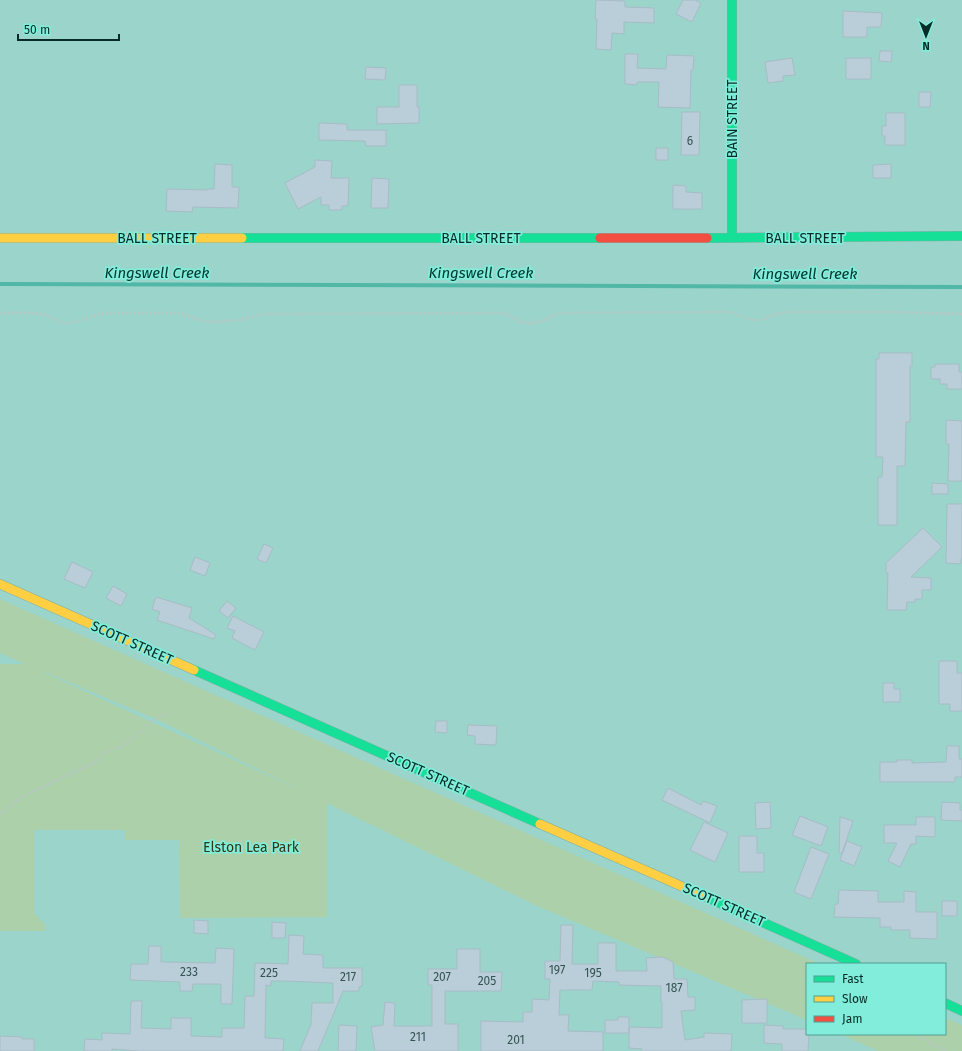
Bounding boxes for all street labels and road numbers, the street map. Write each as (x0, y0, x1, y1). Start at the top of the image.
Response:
street label: BAIN STREET (724, 79, 741, 159)
street label: BALL STREET (117, 230, 197, 247)
street label: BALL STREET (441, 230, 521, 247)
street label: BALL STREET (765, 230, 845, 247)
street label: SCOTT STREET (88, 617, 176, 669)
street label: SCOTT STREET (384, 748, 472, 800)
street label: SCOTT STREET (680, 879, 768, 931)

